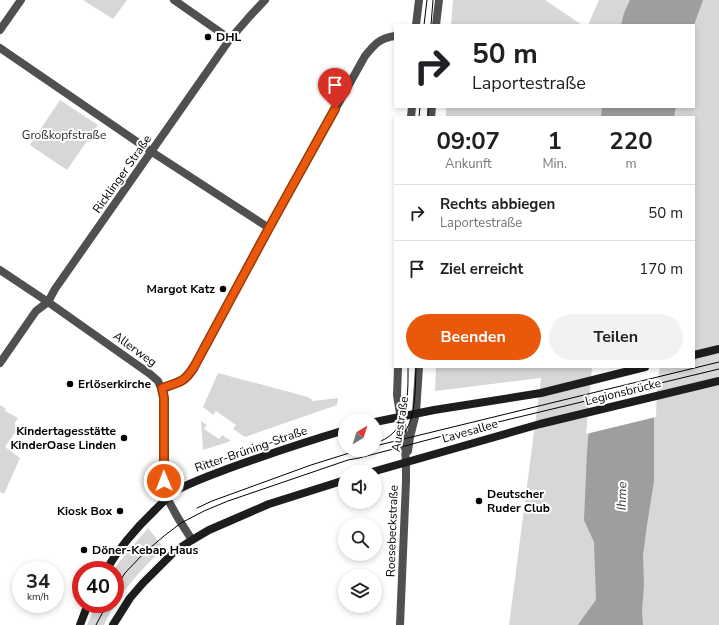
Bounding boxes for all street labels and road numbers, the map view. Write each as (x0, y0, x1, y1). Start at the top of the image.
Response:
street label: Ricklinger Straße (89, 132, 155, 216)
street label: Allerweg (110, 328, 160, 370)
street label: Legionsbrücke (583, 375, 663, 409)
street label: Auestraße (388, 395, 412, 453)
street label: Lavesallee (440, 415, 500, 447)
street label: Ritter-Brüning-Straße (193, 422, 309, 476)
street label: Roesebeckstraße (382, 485, 402, 577)

